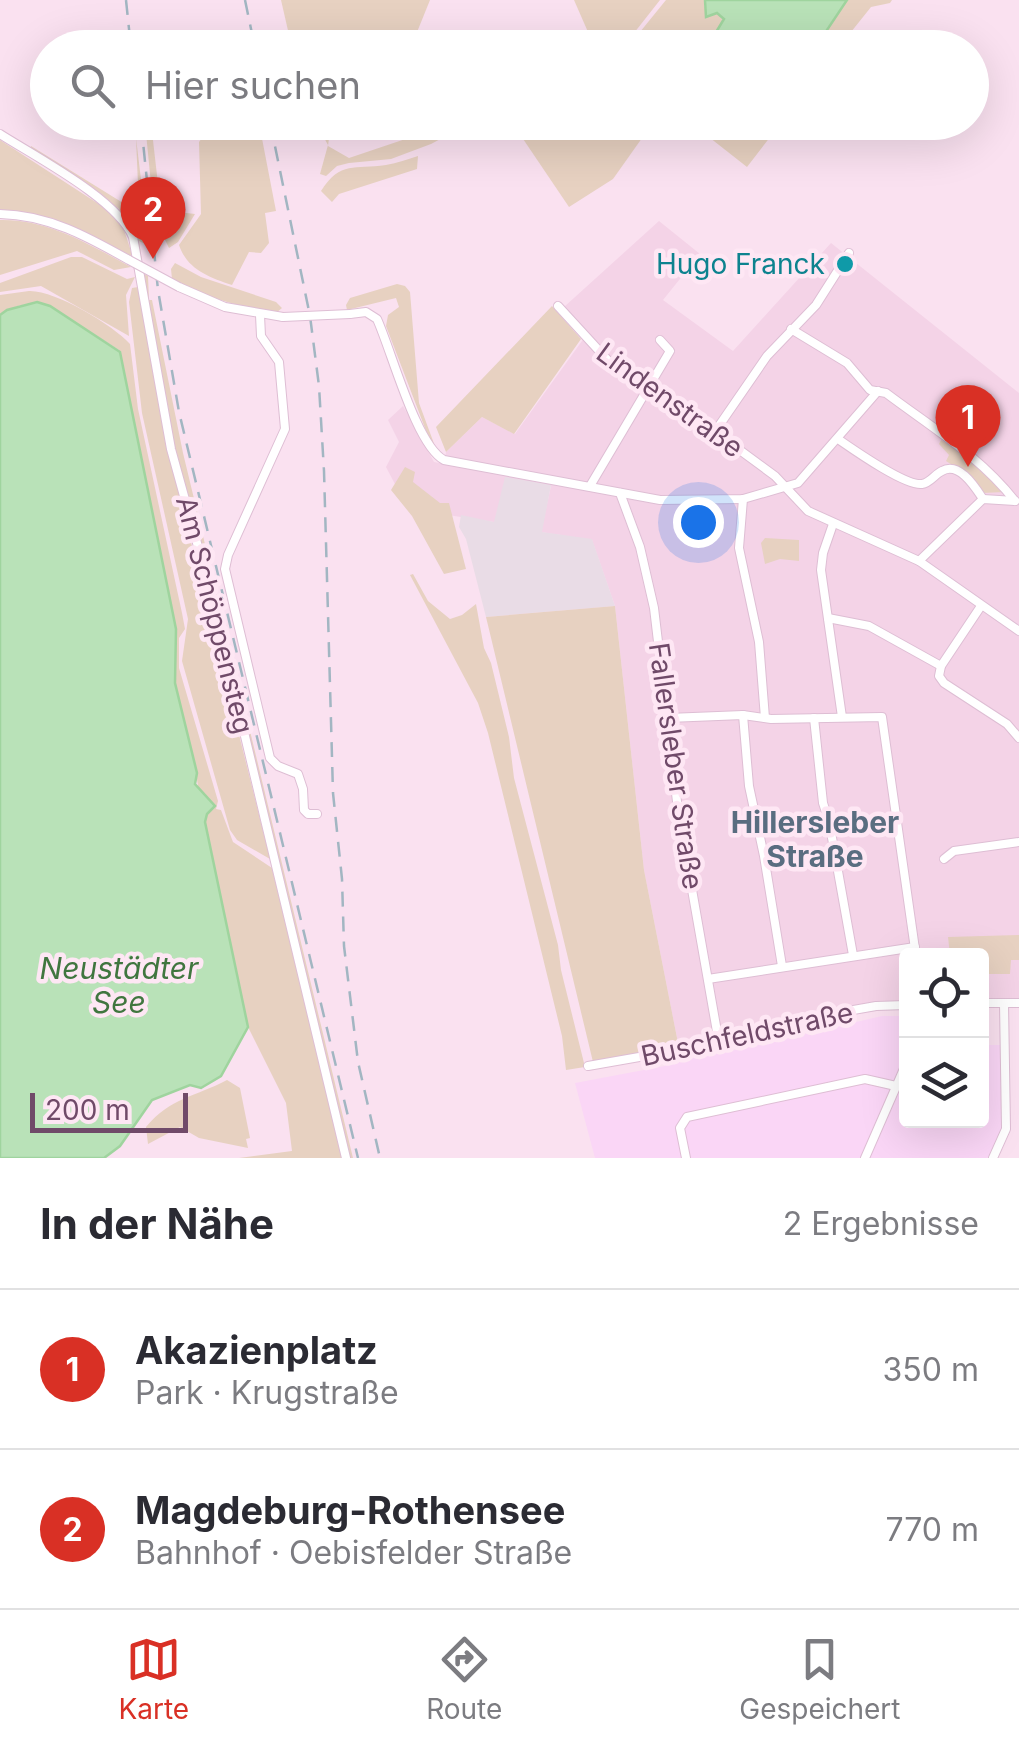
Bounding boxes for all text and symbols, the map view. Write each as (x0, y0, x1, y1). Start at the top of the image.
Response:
search box (30, 30, 989, 140)
icon: search (65, 58, 120, 113)
text: Hier suchen (145, 62, 361, 108)
pin: 2 (120, 176, 186, 259)
place label: Hugo Franck (656, 247, 825, 281)
marker: Hugo Franck (834, 253, 856, 275)
street label: Lindenstraße (590, 335, 750, 465)
pin: 1 (936, 384, 1000, 467)
street label: Am Schöppensteg (169, 493, 261, 737)
your location (673, 497, 724, 548)
street label: Fallersleber Straße (642, 640, 710, 892)
district label: Hillersleber Straße (731, 804, 899, 874)
map controls (899, 948, 989, 1128)
button: locate (899, 948, 989, 1038)
water label: Neustädter See (40, 950, 199, 1020)
street label: Buschfeldstraße (638, 995, 856, 1073)
button: layers (899, 1038, 989, 1128)
scale bar (30, 1088, 188, 1132)
text: 200 m (45, 1093, 130, 1127)
text: In der Nähe (40, 1198, 274, 1249)
text: 2 Ergebnisse (783, 1204, 979, 1243)
text: Akazienplatz (135, 1327, 378, 1373)
text: 1 (66, 1350, 79, 1389)
text: 350 m (883, 1350, 979, 1389)
text: Park · Krugstraße (135, 1373, 399, 1412)
text: Magdeburg-Rothensee (135, 1487, 565, 1533)
text: 2 (62, 1510, 83, 1549)
text: 770 m (885, 1510, 979, 1549)
text: Bahnhof · Oebisfelder Straße (135, 1533, 572, 1572)
tab: Karte (118, 1632, 189, 1726)
tab: Route (426, 1632, 502, 1726)
tab: Gespeichert (739, 1632, 901, 1726)

